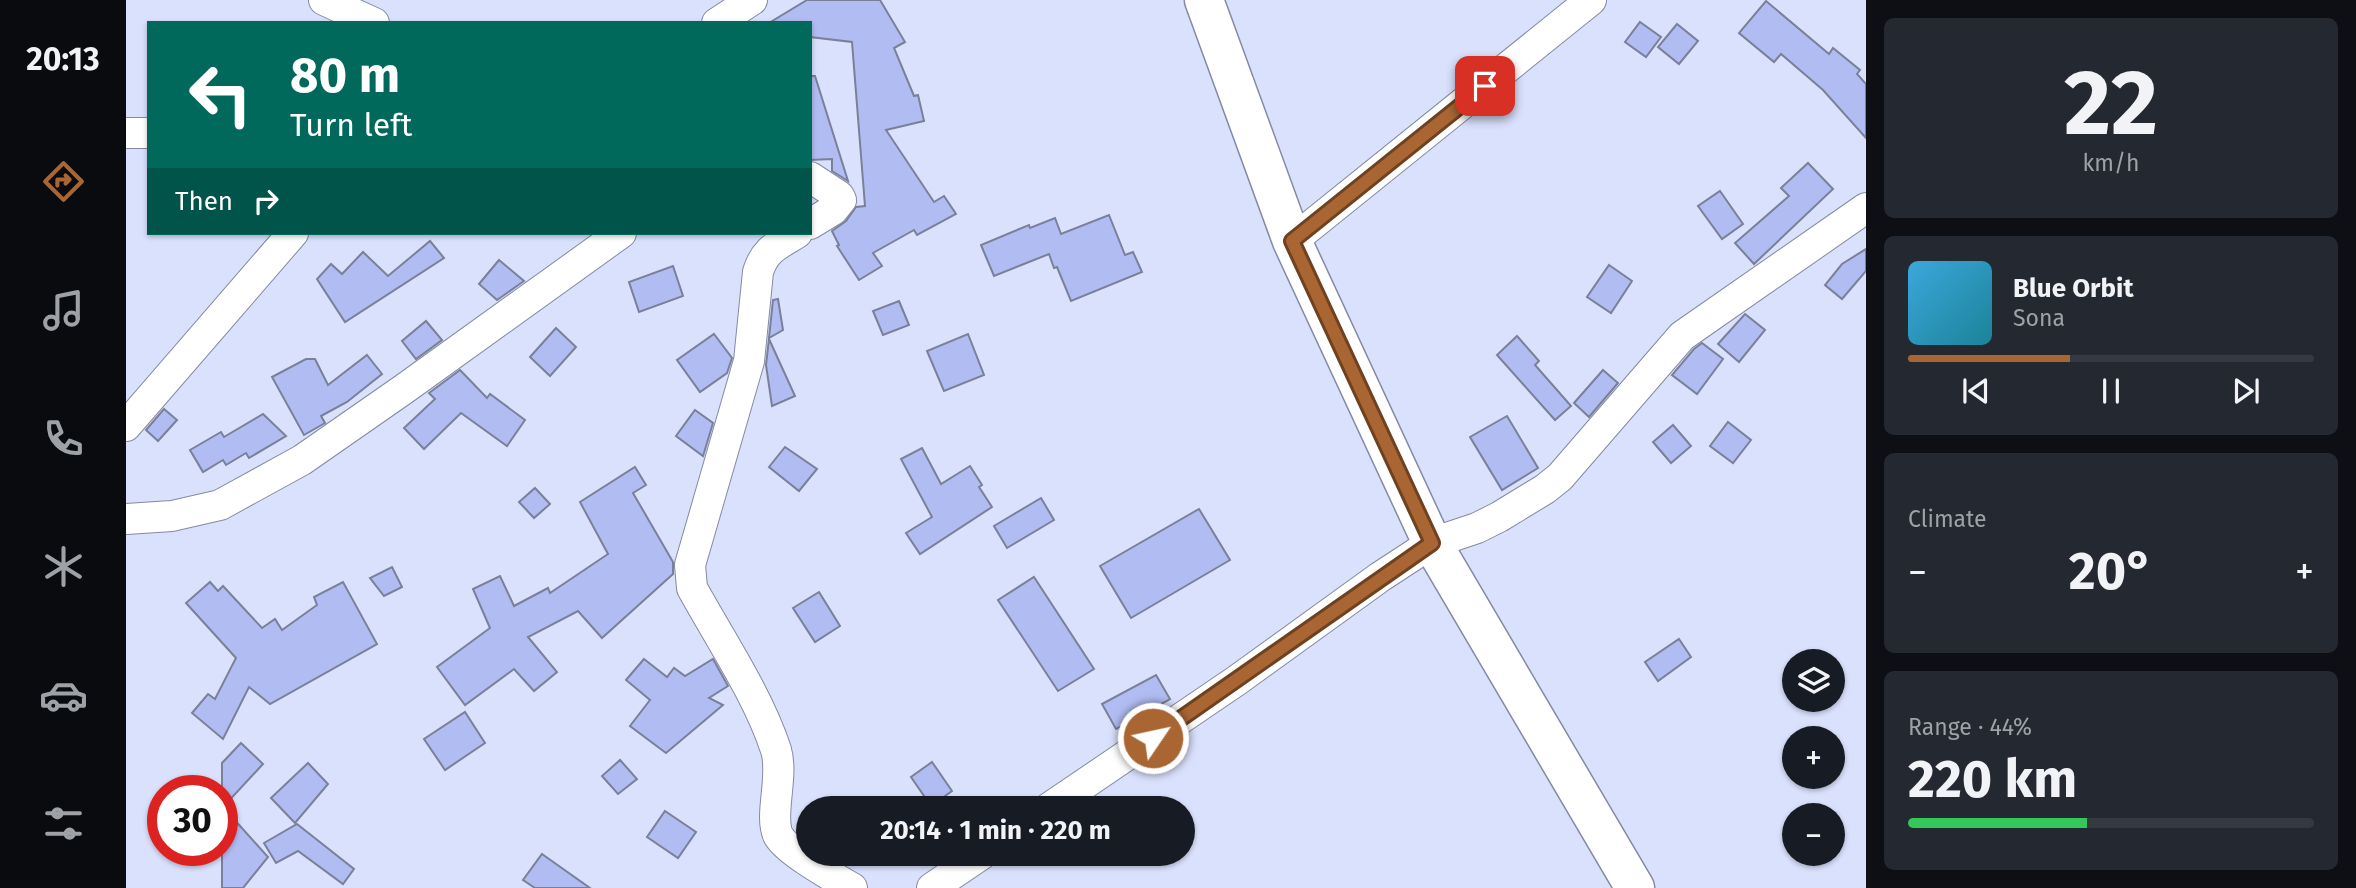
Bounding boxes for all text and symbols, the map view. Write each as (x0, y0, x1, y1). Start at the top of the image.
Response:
text: 20:13 (26, 40, 100, 78)
text: 80 m (290, 46, 400, 105)
icon: left (175, 49, 266, 140)
text: 22 (2064, 49, 2158, 158)
pin (1455, 56, 1515, 116)
icon: arrive (1466, 67, 1504, 105)
text: Turn left (290, 106, 412, 144)
text: km/h (2083, 149, 2139, 177)
icon: directions (39, 157, 88, 206)
icon: right (247, 182, 285, 220)
text: Then (175, 186, 233, 217)
text: Blue Orbit (2013, 273, 2133, 304)
icon: music (39, 286, 88, 335)
text: Sona (2013, 304, 2065, 332)
icon: previous (1957, 372, 1995, 410)
icon: pause (2092, 372, 2130, 410)
icon: next (2227, 372, 2265, 410)
icon: phone (39, 414, 88, 463)
text: Climate (1908, 505, 1987, 533)
text: 20° (2069, 540, 2153, 603)
icon: climate (39, 542, 88, 591)
text: − (1908, 549, 1927, 595)
text: + (2295, 549, 2314, 595)
map controls (1782, 649, 1845, 866)
button: layers (1782, 649, 1845, 712)
icon: car (39, 671, 88, 720)
position arrow (1116, 701, 1190, 775)
text: Range · 44% (1908, 713, 2032, 741)
button: + (1782, 726, 1845, 789)
text: 220 km (1908, 748, 2077, 811)
speed limit sign: 30 (147, 775, 238, 866)
icon: filters (39, 799, 88, 848)
button: − (1782, 803, 1845, 866)
text: 20:14 · 1 min · 220 m (880, 815, 1111, 846)

